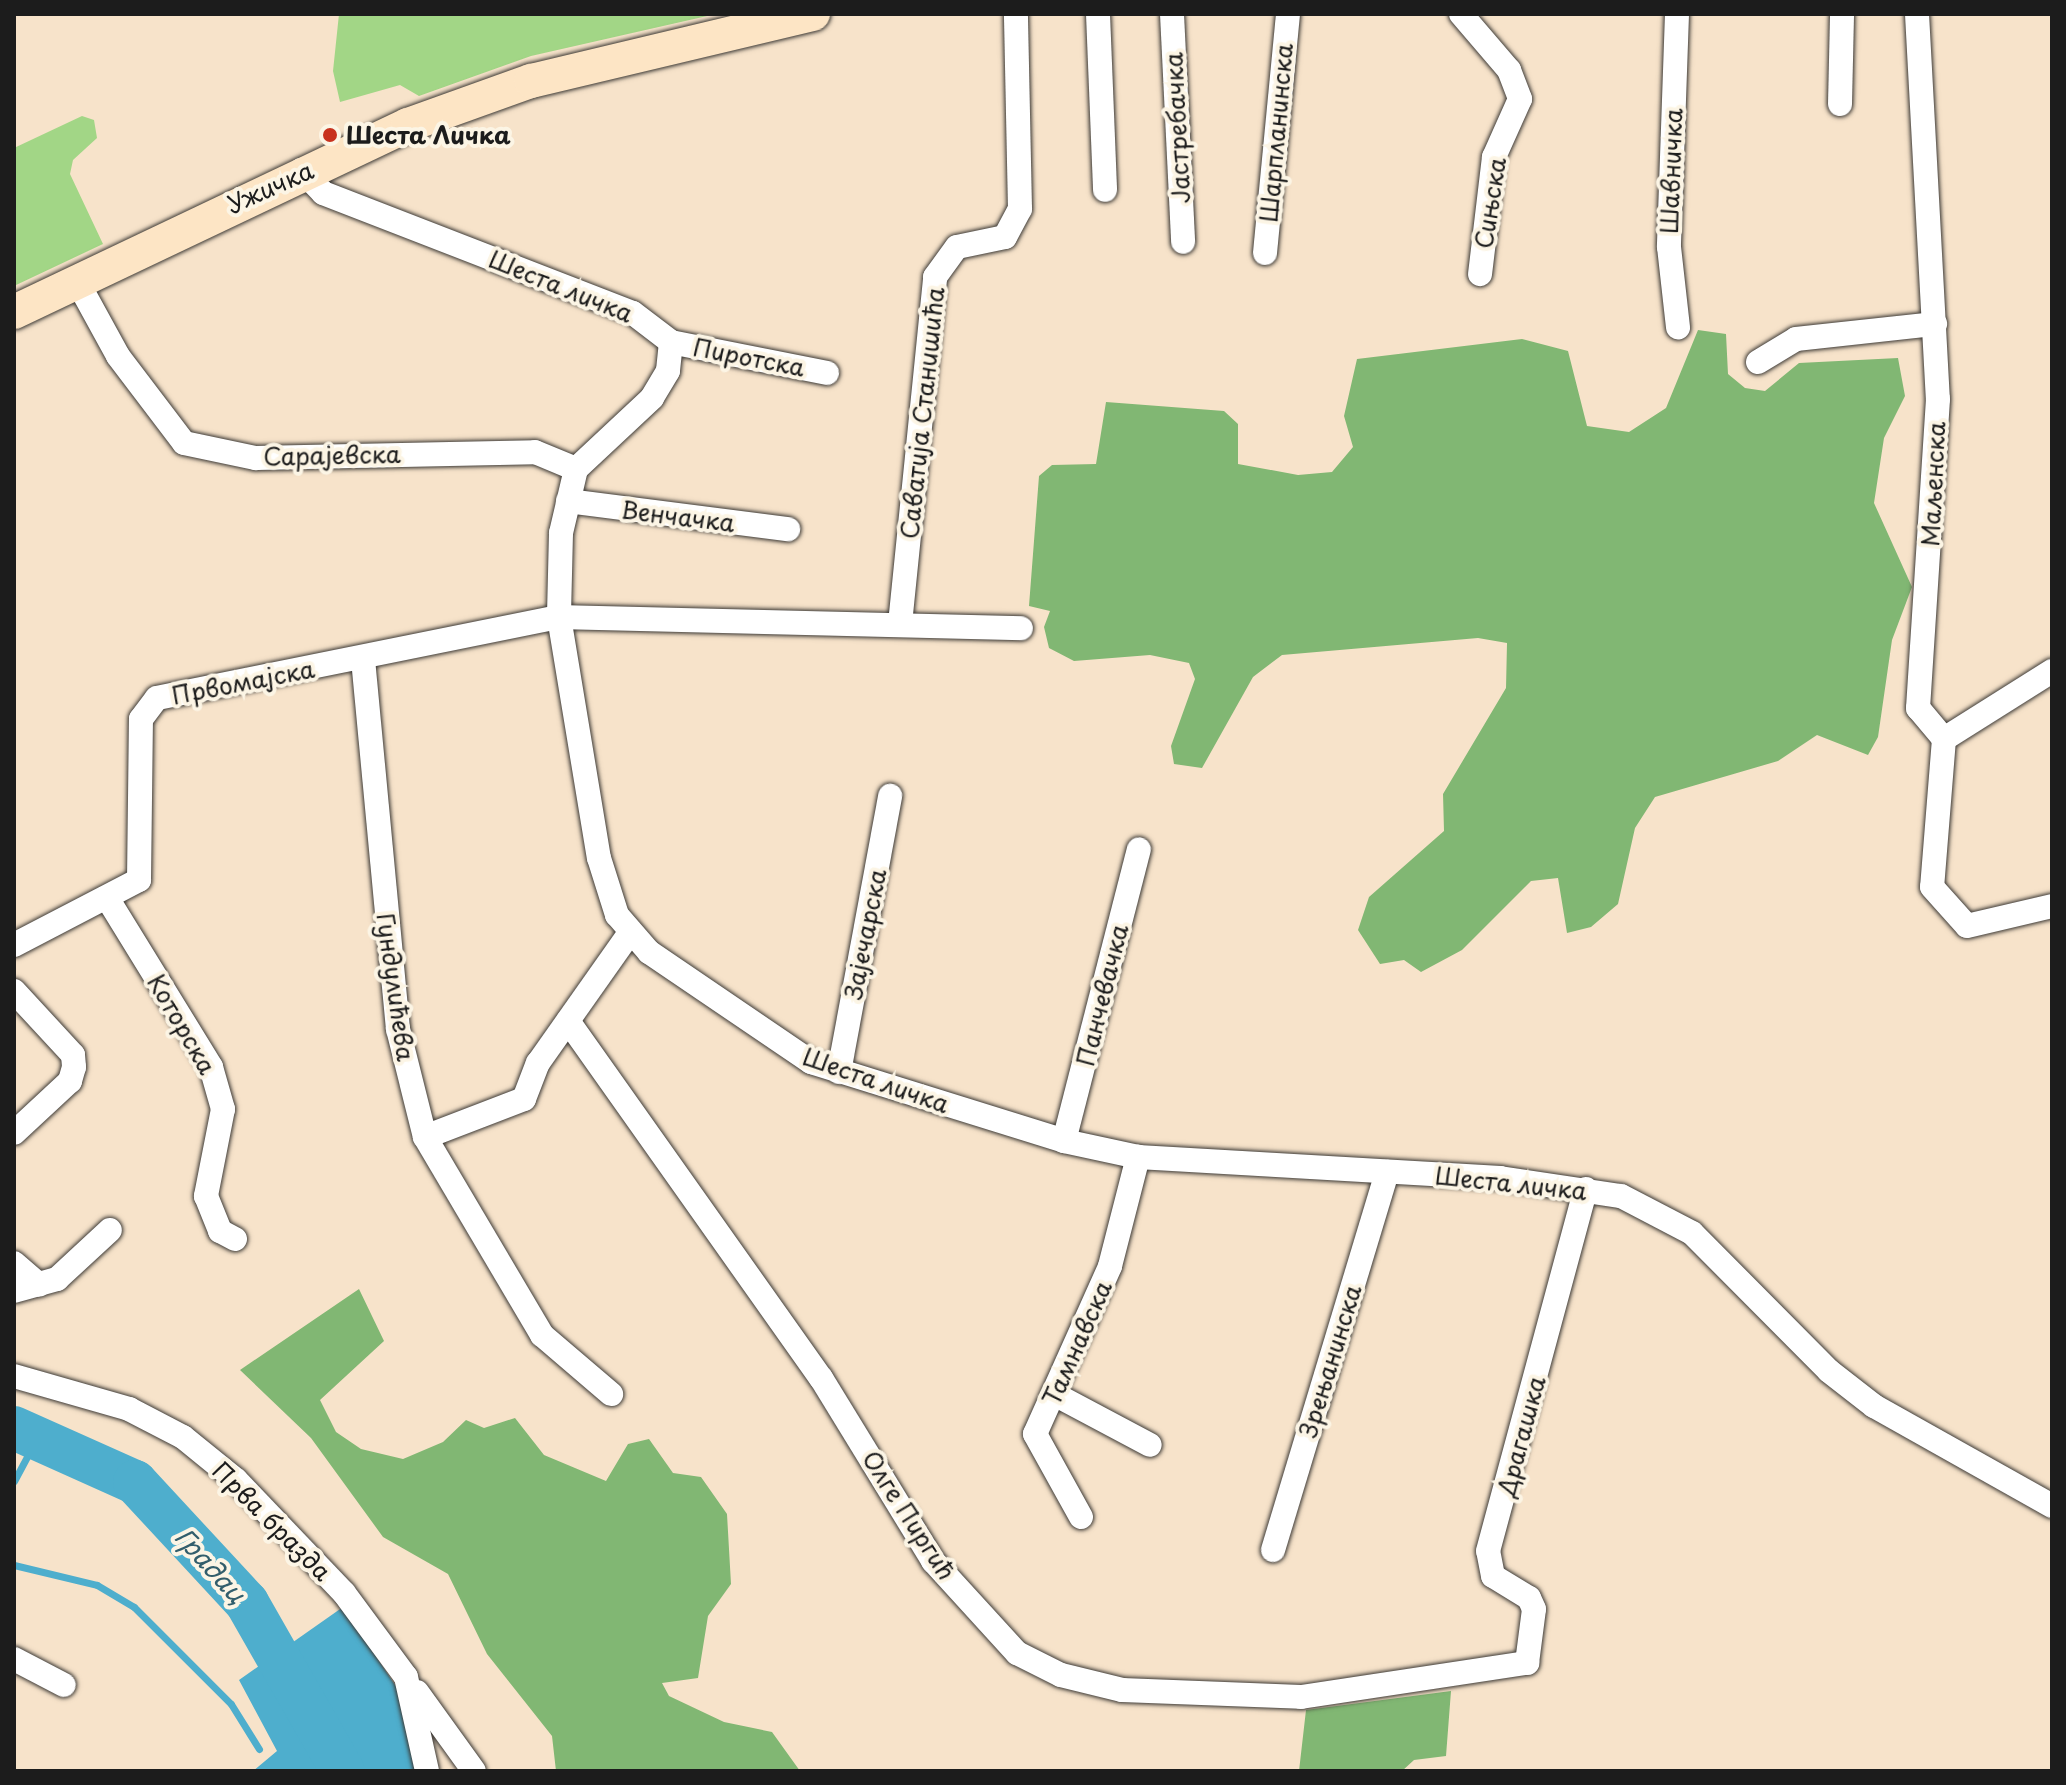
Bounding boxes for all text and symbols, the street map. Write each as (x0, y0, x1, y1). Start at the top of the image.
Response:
street label: Шарпланинска (1254, 42, 1298, 224)
street label: Јастребачка (1159, 52, 1195, 204)
street label: Шавничка (1654, 108, 1688, 234)
place label: Шеста Личка (346, 121, 512, 149)
marker: Шеста Личка (321, 126, 339, 144)
street label: Ужичка (222, 155, 318, 219)
street label: Сињска (1469, 155, 1511, 251)
street label: Шеста личка (485, 244, 637, 328)
street label: Саватија Станишића (895, 286, 949, 540)
street label: Пиротска (691, 332, 807, 382)
street label: Маљенска (1915, 421, 1951, 547)
street label: Сарајевска (263, 439, 401, 471)
street label: Венчачка (620, 495, 736, 537)
street label: Првомајска (169, 654, 317, 710)
street label: Зајечарска (838, 866, 892, 1002)
street label: Гундулићева (371, 911, 421, 1063)
street label: Панчевачка (1070, 921, 1134, 1069)
street label: Которска (142, 969, 222, 1079)
street label: Шеста личка (799, 1042, 953, 1118)
street label: Шеста личка (1434, 1161, 1588, 1205)
street label: Тамнавска (1037, 1276, 1117, 1410)
street label: Зрењанинска (1293, 1281, 1367, 1441)
street label: Драгашка (1491, 1373, 1551, 1499)
street label: Олге Пиргић (856, 1445, 962, 1585)
street label: Прва бразда (207, 1456, 337, 1586)
water label: Градац (169, 1521, 253, 1609)

